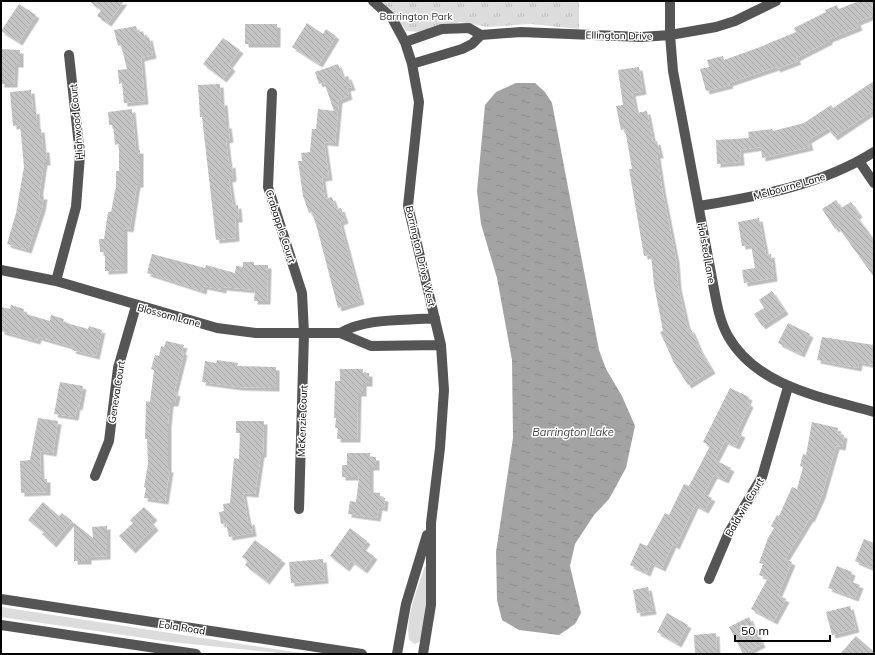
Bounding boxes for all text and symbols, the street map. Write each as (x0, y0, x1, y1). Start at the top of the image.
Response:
park label: Barrington Park (379, 10, 453, 23)
street label: Ellington Drive (586, 28, 652, 43)
street label: Highwood Court (67, 83, 86, 160)
street label: Melbourne Lane (752, 170, 827, 203)
street label: Crabapple Court (263, 188, 299, 265)
street label: Barrington Drive West (403, 204, 439, 308)
street label: Halsted Lane (695, 222, 718, 284)
street label: Blossom Lane (136, 301, 202, 330)
street label: Geneva Court (105, 359, 128, 424)
street label: McKenzie Court (295, 384, 310, 457)
water label: Barrington Lake (532, 425, 614, 439)
street label: Baldwin Court (722, 475, 767, 539)
street label: Eola Road (158, 617, 206, 638)
scale bar (735, 617, 830, 643)
text: 50 m (741, 623, 769, 638)

